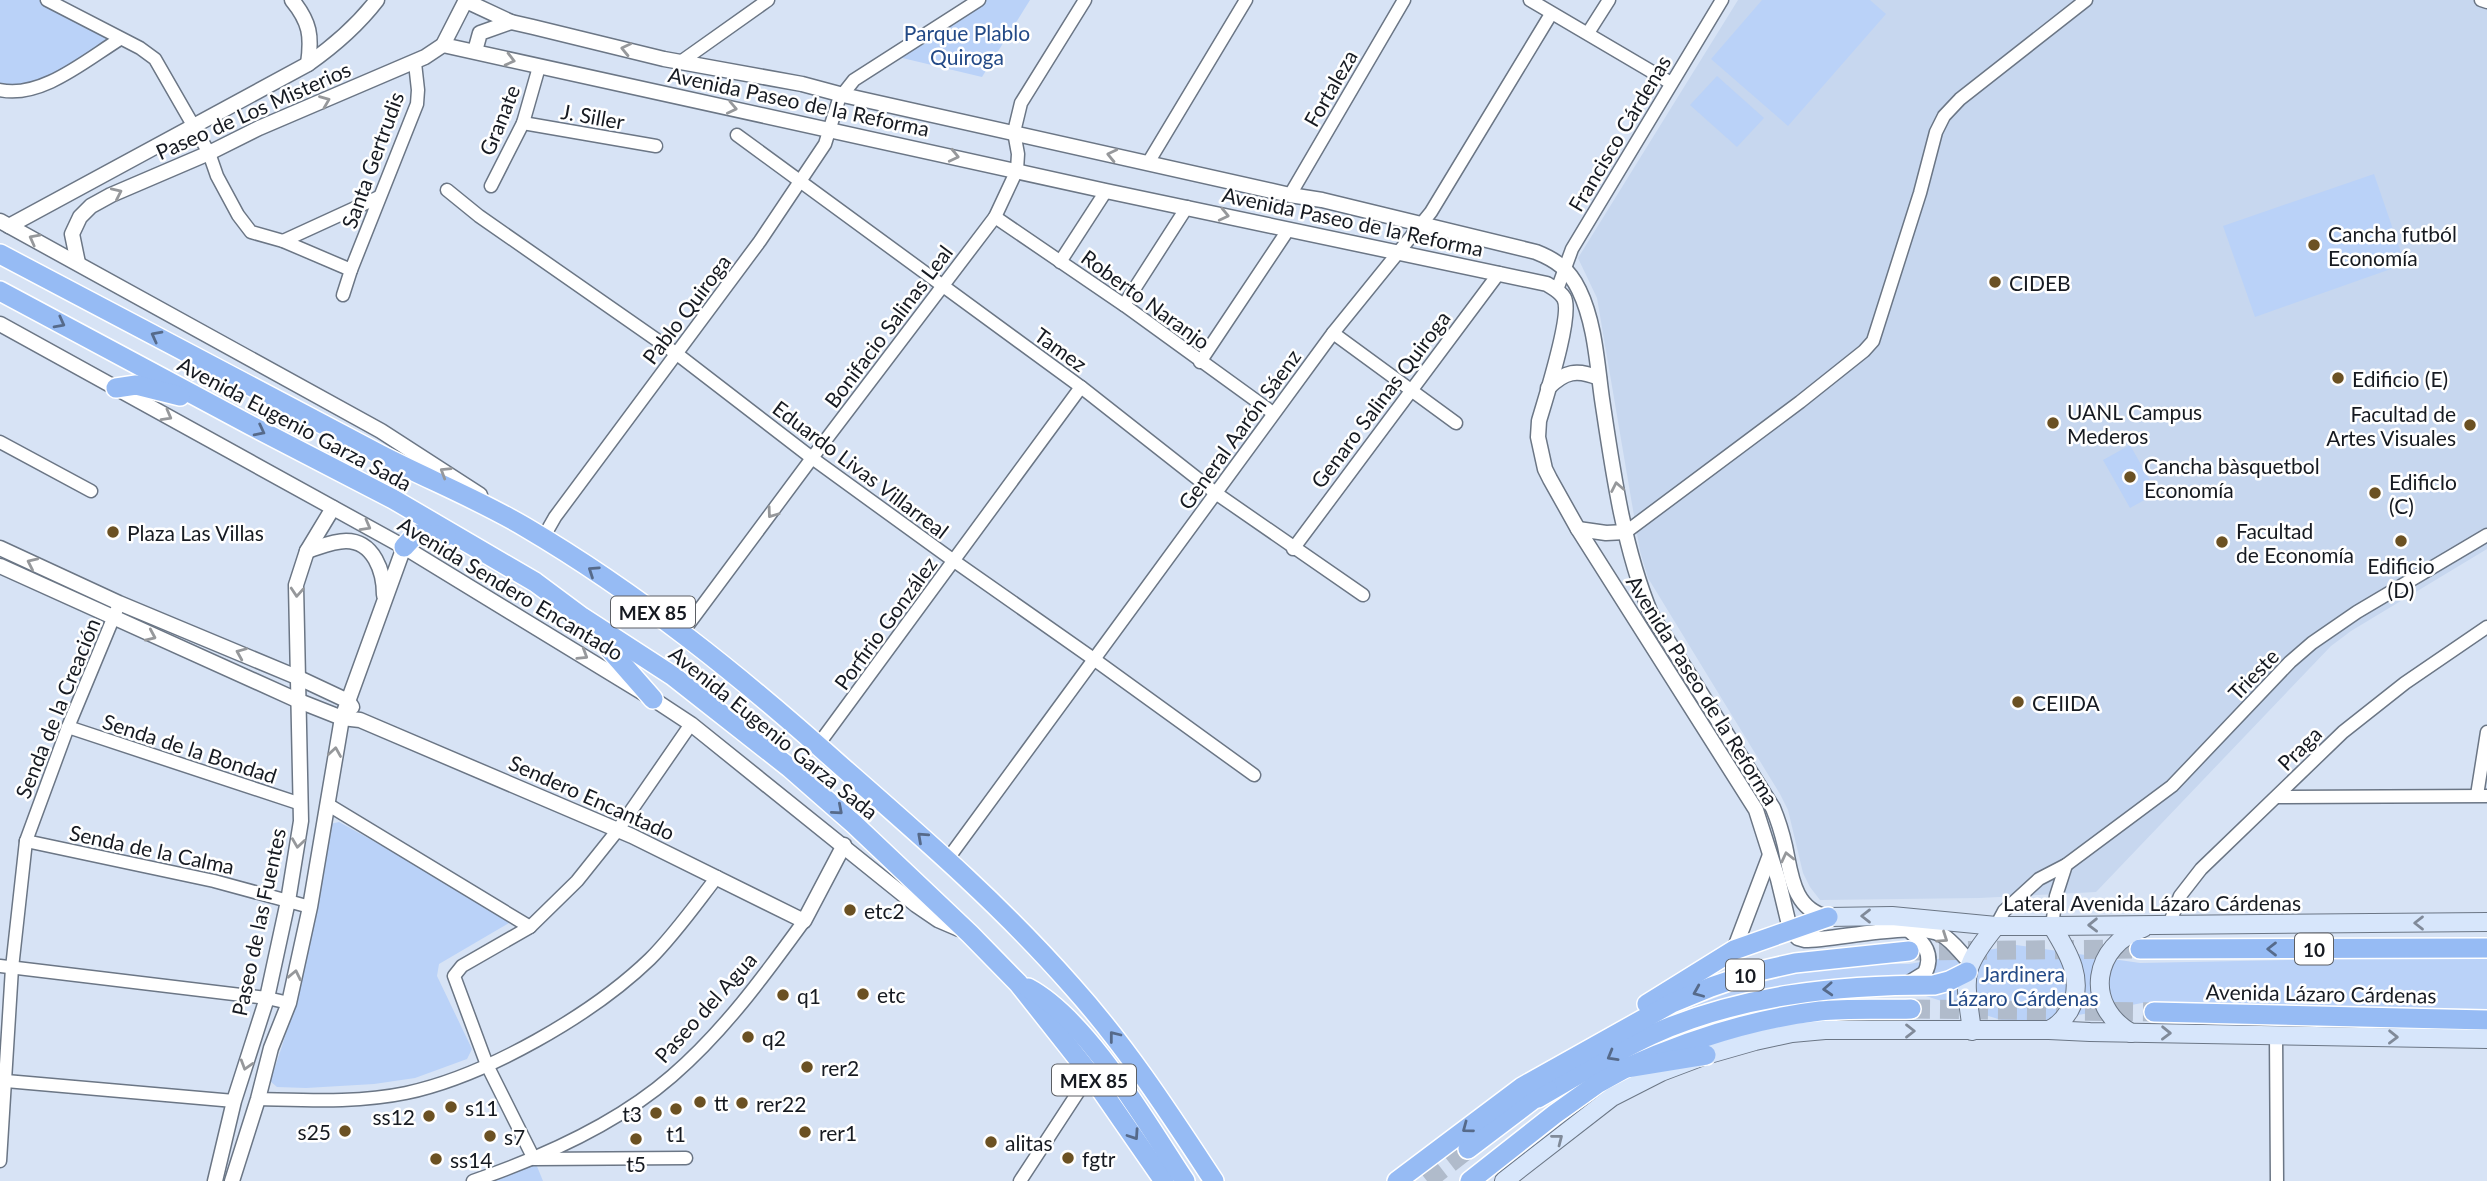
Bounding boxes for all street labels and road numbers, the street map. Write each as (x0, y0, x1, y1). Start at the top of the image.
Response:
street label: Fortaleza (1298, 45, 1362, 131)
street label: Francisco Cárdenas (1563, 50, 1675, 216)
street label: Paseo de Los Misterios (152, 56, 354, 164)
street label: Avenida Paseo de la Reforma (666, 61, 932, 141)
street label: Granate (474, 81, 524, 159)
street label: Santa Gertrudis (336, 88, 408, 232)
street label: J. Siller (559, 98, 627, 134)
street label: Avenida Paseo de la Reforma (1220, 181, 1486, 261)
street label: Bonifacio Salinas Leal (819, 240, 957, 412)
street label: Roberto Naranjo (1077, 244, 1215, 354)
street label: Pablo Quiroga (637, 249, 735, 369)
street label: Genaro Salinas Quiroga (1305, 306, 1455, 492)
street label: Tamez (1030, 322, 1092, 376)
street label: General Aarón Sáenz (1173, 344, 1305, 514)
street label: Avenida Eugenio Garza Sada (174, 351, 416, 495)
street label: Eduardo Livas Villarreal (768, 395, 954, 543)
street label: Avenida Sendero Encantado (394, 511, 628, 665)
street label: Porfirio González (828, 552, 942, 694)
street label: Avenida Paseo de la Reforma (1622, 570, 1784, 810)
road number: MEX 85 (611, 596, 695, 628)
street label: Senda de la Creación (9, 614, 105, 802)
street label: Avenida Eugenio Garza Sada (665, 640, 883, 824)
street label: Trieste (2223, 643, 2283, 705)
street label: Senda de la Bondad (100, 708, 280, 788)
street label: Praga (2272, 721, 2326, 775)
street label: Sendero Encantado (505, 749, 679, 845)
street label: Senda de la Calma (67, 819, 237, 879)
street label: Paseo de las Fuentes (226, 826, 290, 1018)
street label: Lateral Avenida Lázaro Cárdenas (2003, 890, 2301, 915)
road number: 10 (2295, 934, 2333, 965)
street label: Paseo del Agua (649, 947, 761, 1067)
road number: 10 (1726, 959, 1764, 990)
street label: Avenida Lázaro Cárdenas (2205, 978, 2437, 1008)
road number: MEX 85 (1052, 1064, 1136, 1096)

